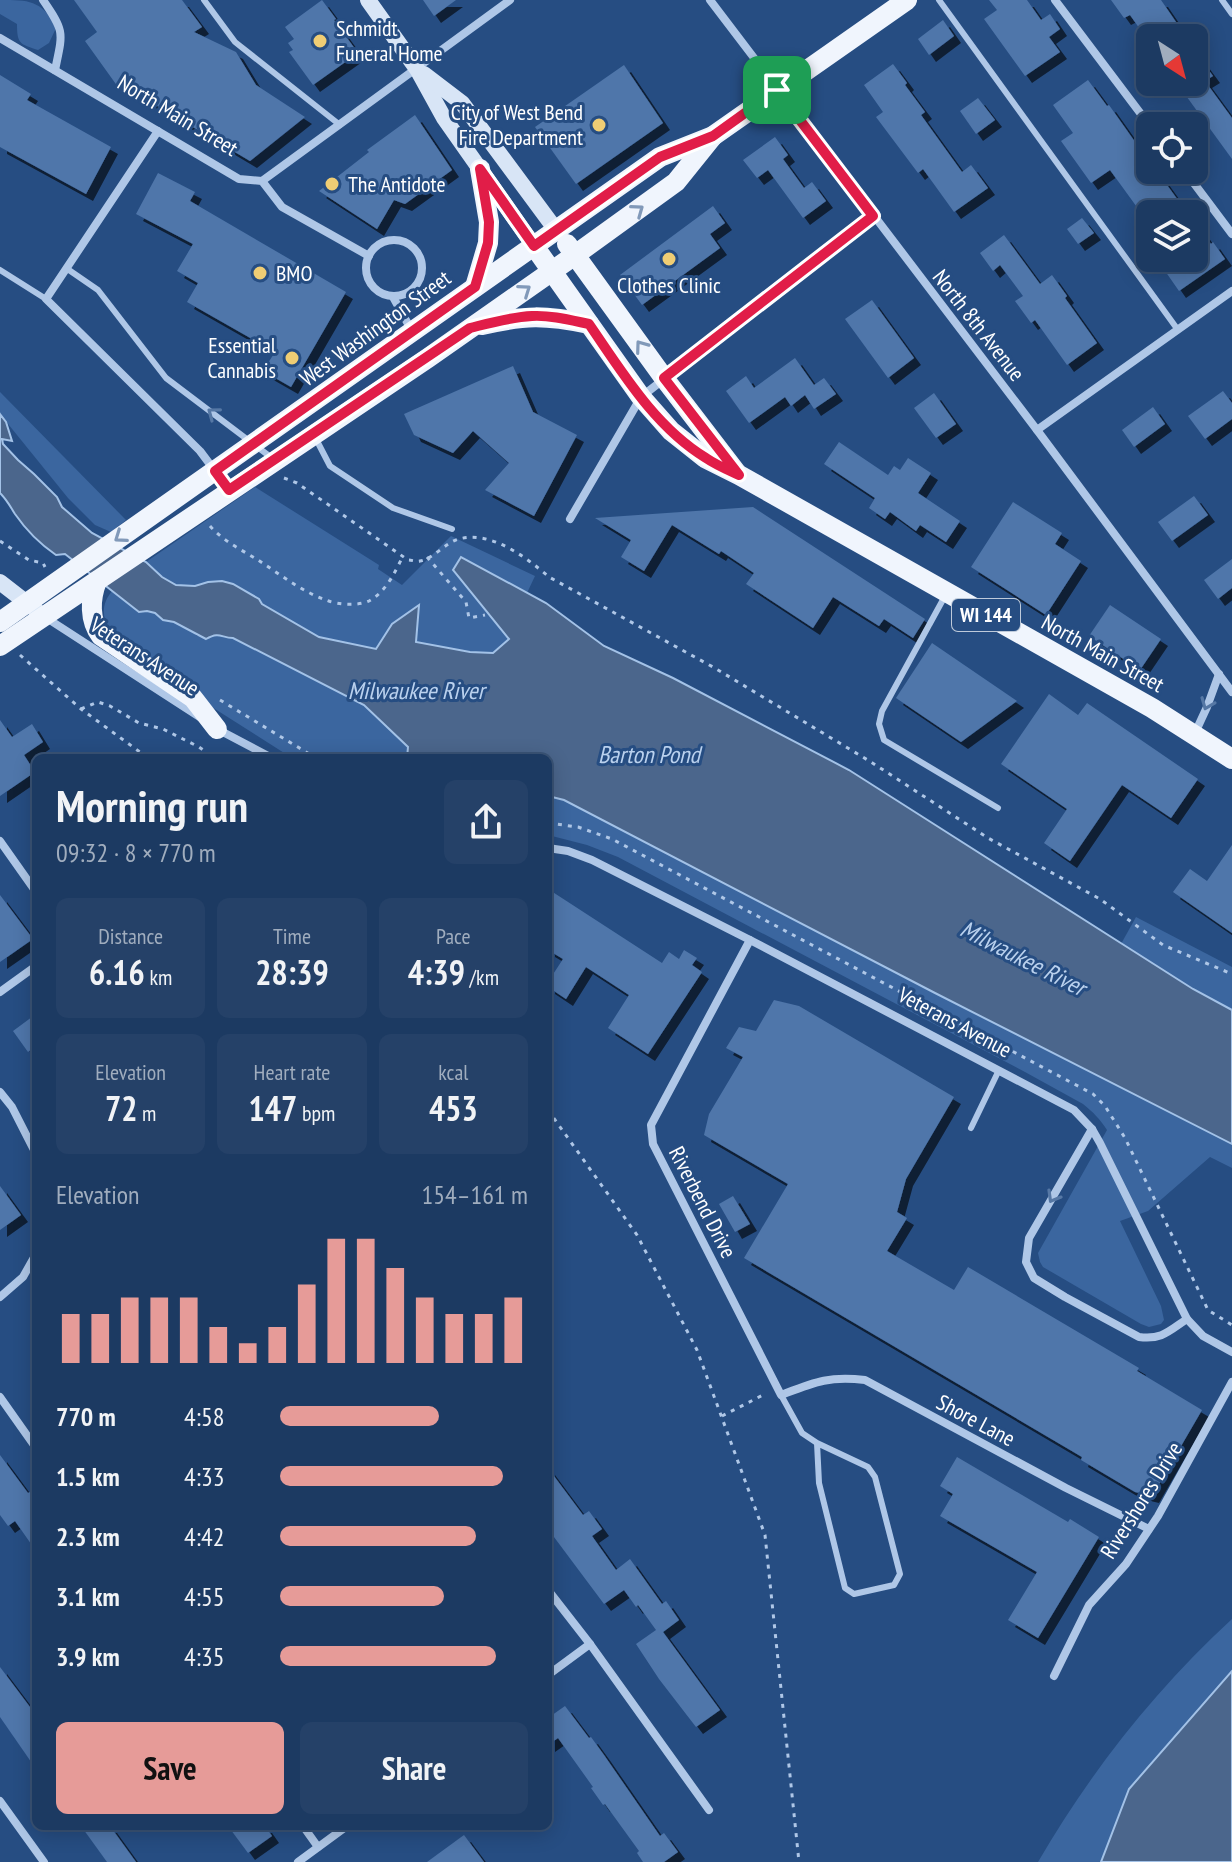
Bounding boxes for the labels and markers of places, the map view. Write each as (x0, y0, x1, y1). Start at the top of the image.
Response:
place label: Schmidt Funeral Home (336, 14, 443, 67)
marker: Schmidt Funeral Home (311, 32, 329, 50)
pin (743, 56, 811, 124)
place label: City of West Bend Fire Department (451, 98, 583, 151)
marker: City of West Bend Fire Department (590, 116, 608, 134)
place label: The Antidote (348, 170, 446, 198)
marker: The Antidote (323, 175, 341, 193)
marker: Clothes Clinic (660, 250, 678, 268)
place label: BMO (276, 259, 312, 287)
marker: BMO (251, 264, 269, 282)
place label: Clothes Clinic (617, 271, 721, 299)
place label: Essential Cannabis (208, 331, 277, 384)
marker: Essential Cannabis (283, 349, 301, 367)

